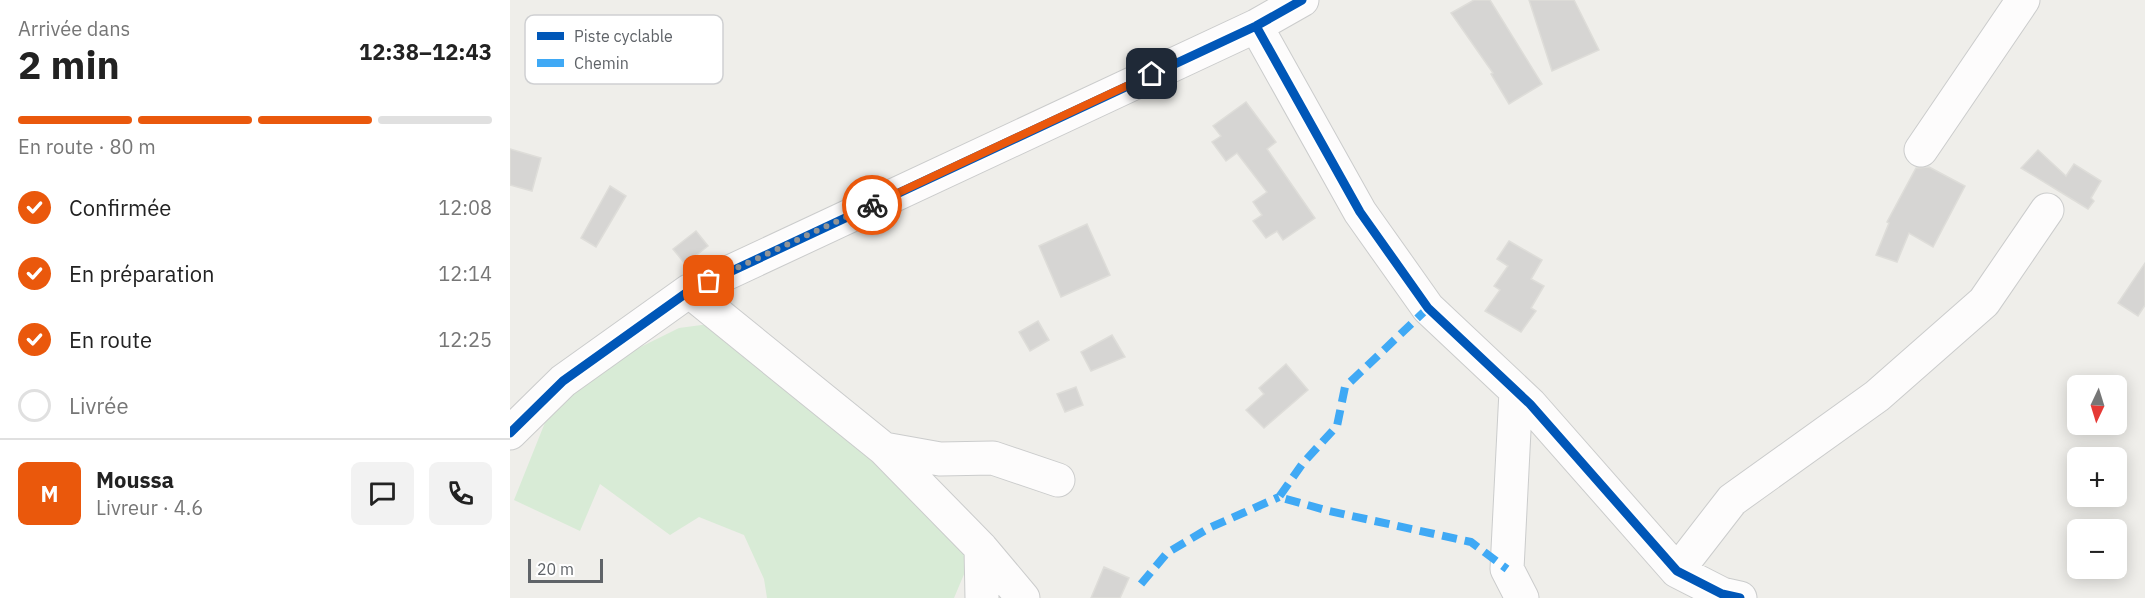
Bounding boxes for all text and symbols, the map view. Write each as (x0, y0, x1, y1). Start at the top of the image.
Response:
text: Arrivée dans (18, 15, 130, 42)
legend (525, 15, 723, 84)
text: Piste cyclable (574, 26, 673, 46)
text: 12:38–12:43 (359, 37, 492, 66)
text: 2 min (18, 39, 120, 90)
pin (1126, 48, 1177, 99)
text: Chemin (574, 53, 629, 73)
icon: home (1135, 57, 1168, 90)
text: En route · 80 m (18, 133, 156, 160)
courier (842, 175, 902, 235)
icon: bike (856, 189, 889, 222)
icon: check (18, 191, 51, 224)
text: Confirmée (69, 193, 171, 222)
text: 12:08 (438, 194, 492, 221)
pin (683, 255, 734, 306)
icon: check (18, 257, 51, 290)
text: En préparation (69, 259, 215, 288)
text: 12:14 (438, 260, 492, 287)
icon: bag (692, 264, 725, 297)
icon: check (18, 323, 51, 356)
text: En route (69, 325, 152, 354)
text: 12:25 (438, 326, 492, 353)
north arrow (2067, 375, 2127, 435)
map controls (2067, 375, 2127, 579)
text: Livrée (69, 391, 128, 420)
button: + (2067, 447, 2127, 507)
button: chat (351, 462, 414, 525)
button: phone (429, 462, 492, 525)
text: Moussa (96, 465, 174, 494)
text: M (40, 479, 59, 508)
text: Livreur · 4.6 (96, 494, 203, 521)
button: − (2067, 519, 2127, 579)
scale bar (528, 556, 603, 584)
text: 20 m (537, 559, 574, 579)

